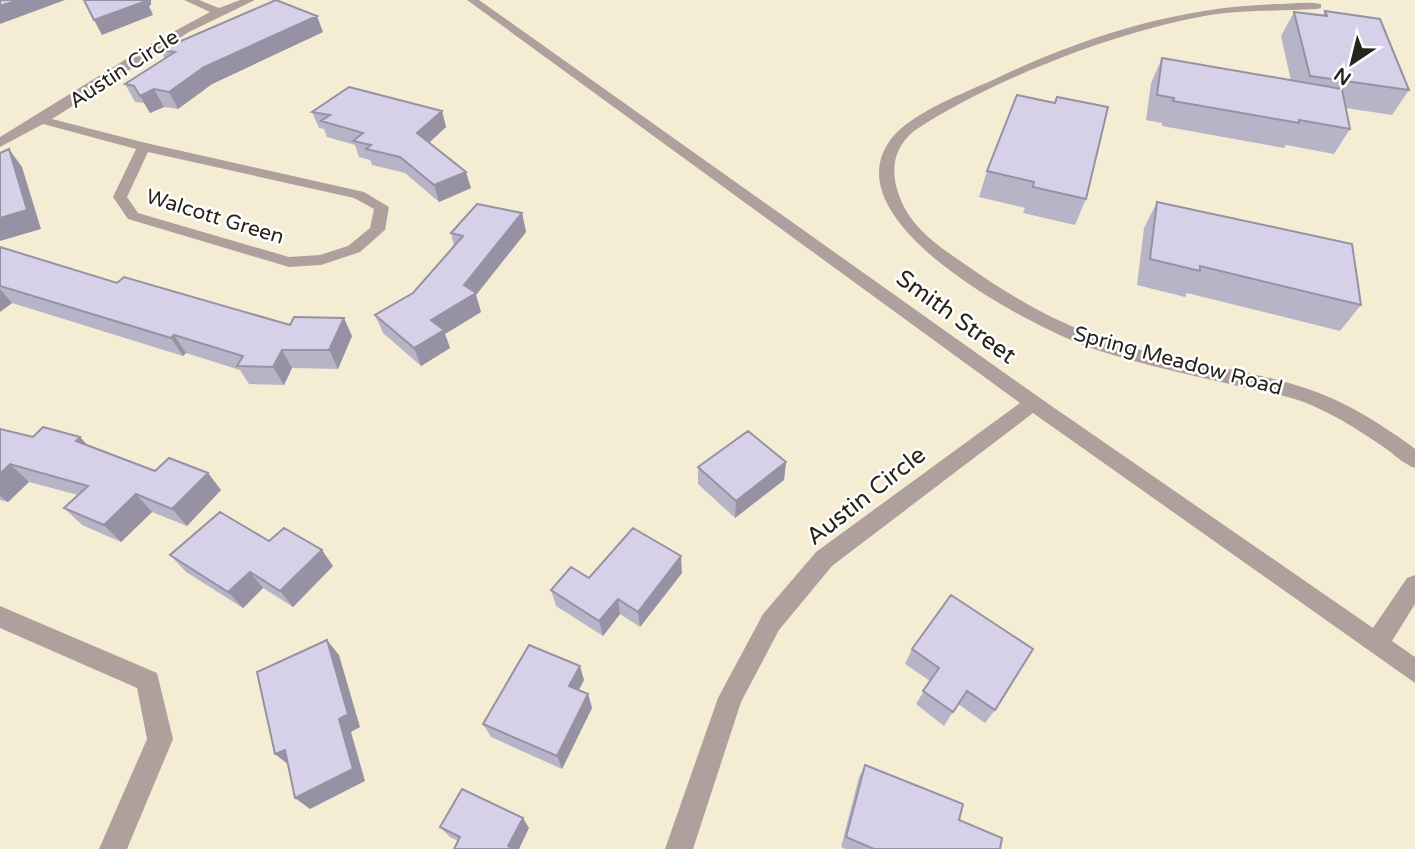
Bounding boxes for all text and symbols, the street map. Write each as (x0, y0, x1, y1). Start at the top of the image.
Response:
street label: Austin Circle (65, 24, 184, 114)
north arrow (1317, 28, 1387, 98)
text: N (1330, 63, 1355, 89)
street label: Walcott Green (143, 184, 287, 250)
street label: Smith Street (890, 264, 1022, 370)
street label: Spring Meadow Road (1071, 321, 1285, 401)
street label: Austin Circle (801, 440, 931, 552)

